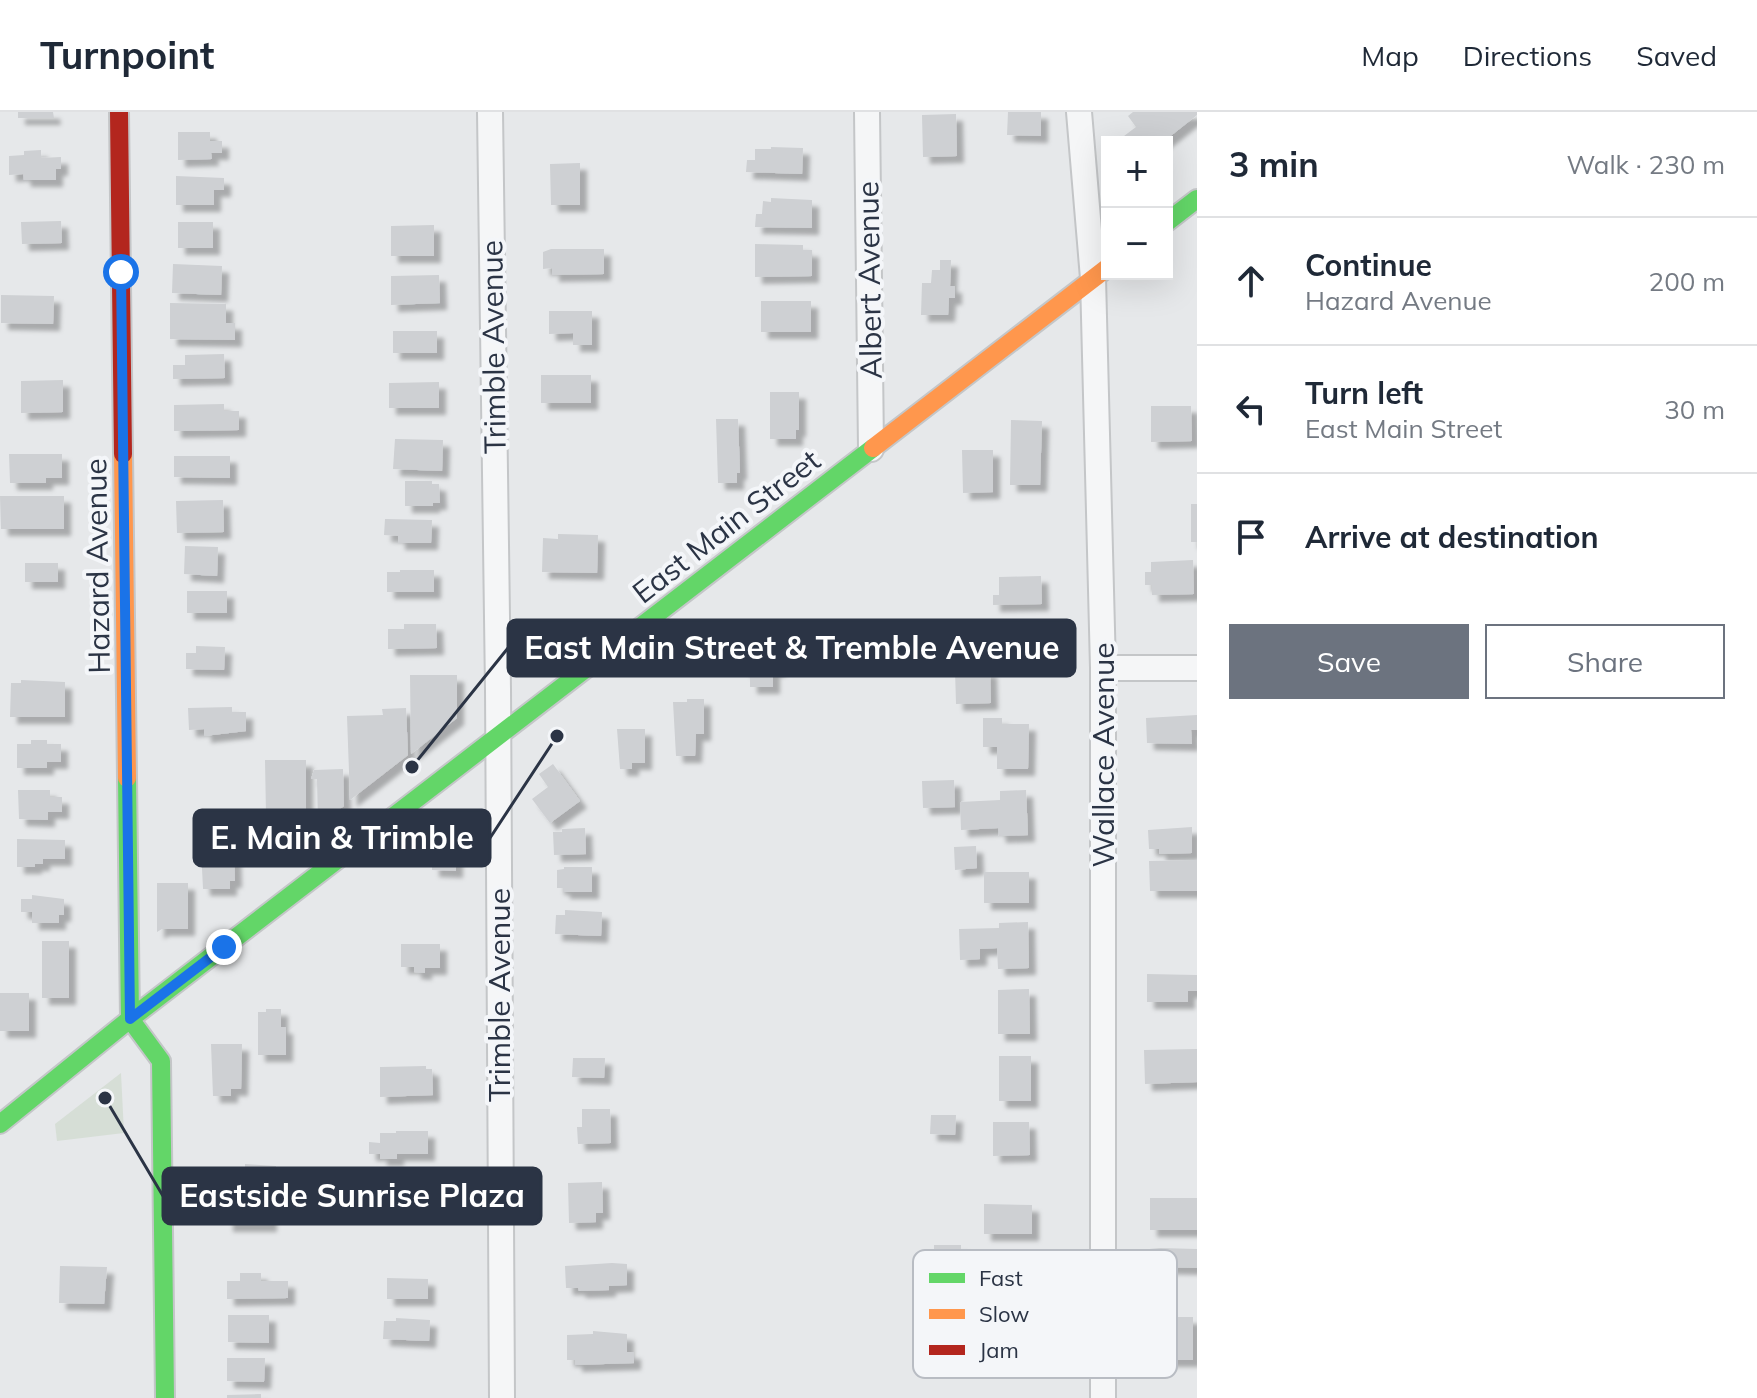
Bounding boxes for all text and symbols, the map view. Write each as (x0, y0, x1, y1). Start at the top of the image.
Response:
text: Turnpoint (40, 31, 214, 79)
text: Map (1361, 38, 1419, 73)
text: Directions (1463, 38, 1592, 73)
text: Saved (1636, 38, 1717, 73)
map controls (1101, 136, 1173, 280)
button: + (1101, 136, 1173, 208)
text: 3 min (1229, 143, 1319, 186)
text: Walk · 230 m (1566, 148, 1725, 181)
street label: Albert Avenue (848, 181, 890, 379)
button: − (1101, 208, 1173, 280)
street label: Trimble Avenue (472, 240, 514, 454)
text: Continue (1305, 246, 1432, 284)
route start (103, 254, 139, 290)
icon: ahead (1229, 259, 1273, 303)
text: 200 m (1649, 265, 1725, 298)
text: Hazard Avenue (1305, 284, 1492, 317)
text: Turn left (1305, 374, 1423, 412)
icon: left (1229, 387, 1273, 431)
text: 30 m (1664, 393, 1725, 426)
text: East Main Street (1305, 412, 1502, 445)
street label: East Main Street (625, 441, 827, 611)
street label: Hazard Avenue (76, 458, 118, 674)
icon: arrive (1229, 515, 1273, 559)
text: Arrive at destination (1305, 518, 1599, 556)
callout: East Main Street & Tremble Avenue (508, 620, 1075, 676)
button: Save (1229, 624, 1469, 699)
button: Share (1485, 624, 1725, 699)
text: East Main Street & Tremble Avenue (524, 627, 1060, 667)
street label: Wallace Avenue (1084, 642, 1122, 868)
callout: E. Main & Trimble (194, 810, 490, 866)
text: E. Main & Trimble (210, 817, 474, 857)
street label: Trimble Avenue (480, 888, 518, 1102)
route end (206, 929, 242, 965)
callout: Eastside Sunrise Plaza (163, 1168, 541, 1224)
text: Eastside Sunrise Plaza (179, 1175, 525, 1215)
legend (913, 1250, 1177, 1378)
text: Fast (979, 1264, 1023, 1292)
text: Slow (979, 1300, 1029, 1328)
text: Jam (979, 1336, 1019, 1364)

